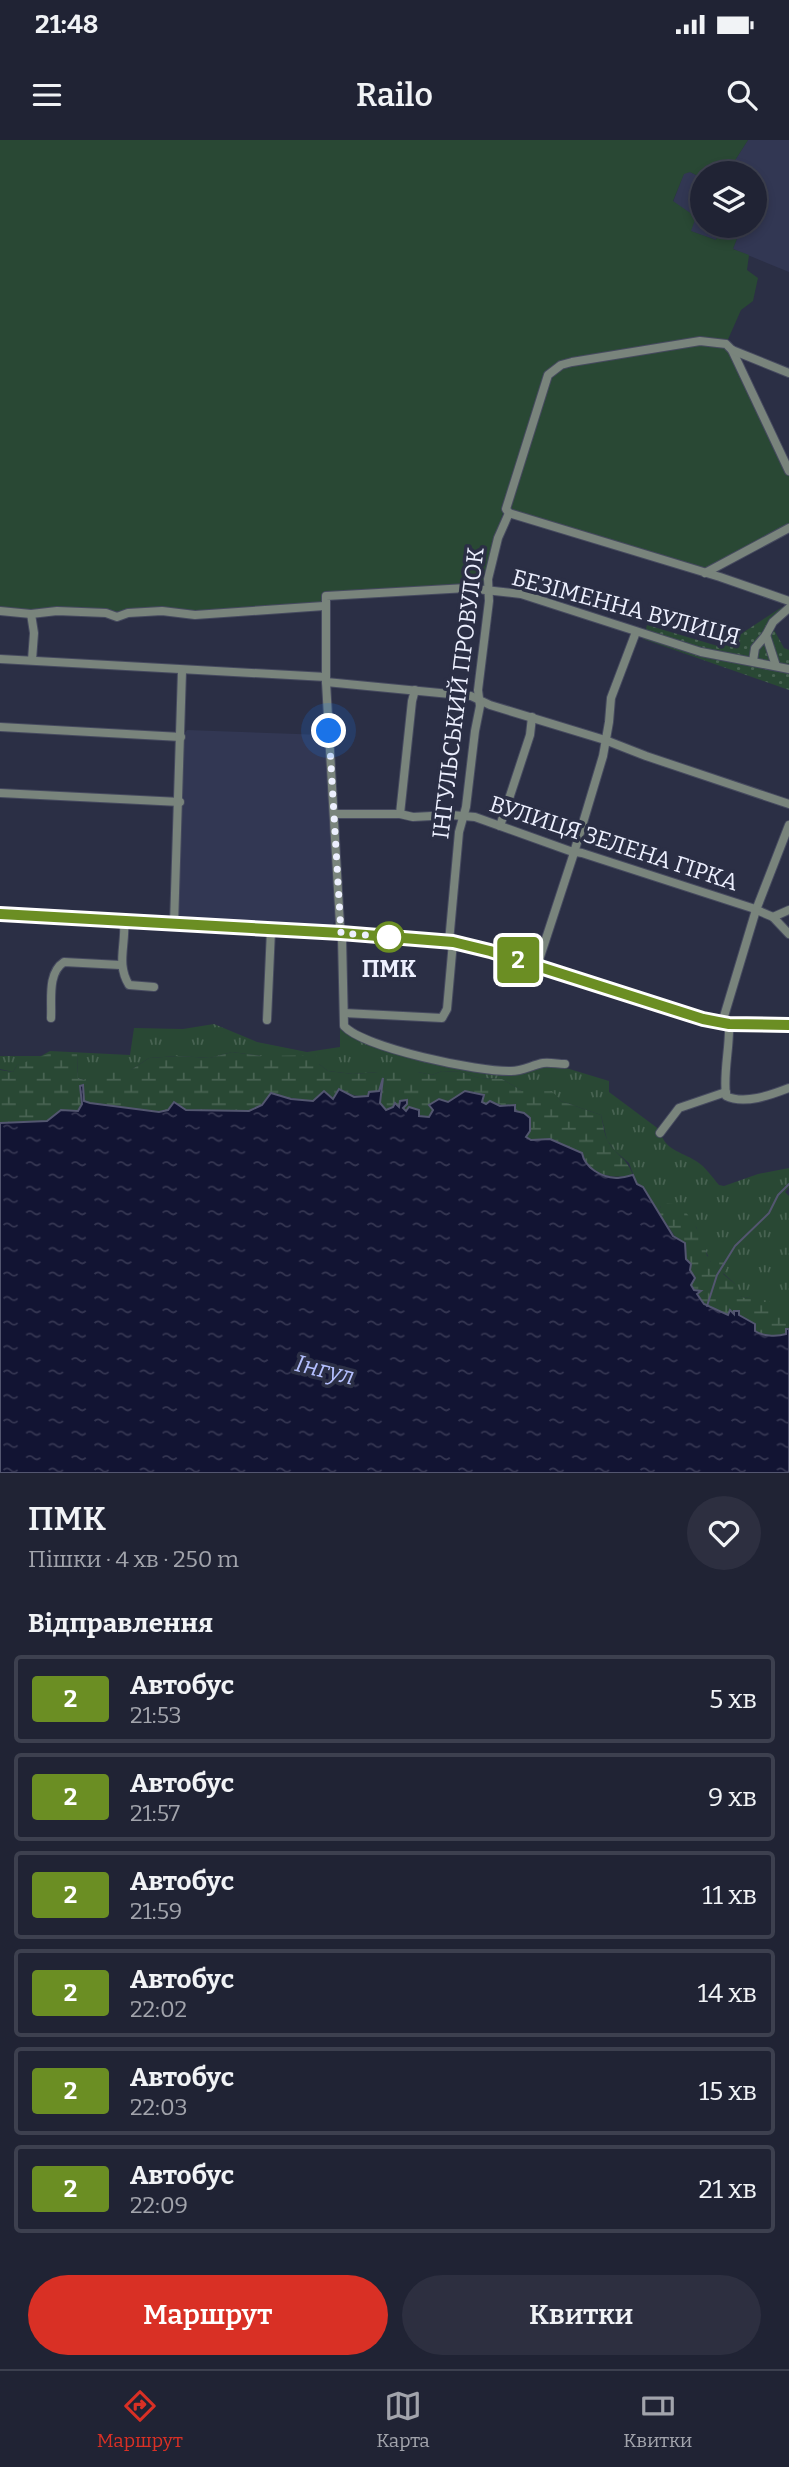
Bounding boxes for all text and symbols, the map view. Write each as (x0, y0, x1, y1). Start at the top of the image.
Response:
text: 21:48 (35, 9, 98, 40)
icon: menu (28, 76, 66, 114)
text: Railo (356, 76, 433, 114)
icon: search (723, 76, 761, 114)
map controls (690, 161, 767, 238)
button: layers (690, 161, 767, 238)
street label: ІНГУЛЬСЬКИЙ ПРОВУЛОК (426, 546, 490, 840)
street label: БЕЗІМЕННА ВУЛИЦЯ (509, 563, 743, 651)
your location (311, 713, 346, 748)
street label: ВУЛИЦЯ ЗЕЛЕНА ГІРКА (486, 790, 743, 897)
marker: ПМК (374, 922, 404, 952)
line badge: 2 (495, 937, 541, 983)
text: 2 (511, 946, 525, 974)
place label: ПМК (362, 955, 417, 983)
water label: Інгул (292, 1349, 358, 1391)
button: heart (687, 1496, 761, 1570)
text: ПМК (28, 1499, 106, 1539)
text: Пішки · 4 хв · 250 m (28, 1545, 239, 1573)
text: Відправлення (28, 1608, 213, 1639)
text: Автобус (130, 1670, 234, 1701)
text: 5 хв (709, 1684, 757, 1715)
text: 2 (64, 1685, 77, 1713)
text: 21:53 (130, 1701, 182, 1729)
text: Автобус (130, 1768, 234, 1799)
text: 9 хв (708, 1782, 757, 1813)
text: 2 (64, 1783, 77, 1811)
text: 21:57 (130, 1799, 180, 1827)
text: Автобус (130, 1866, 234, 1897)
text: 11 хв (702, 1880, 757, 1911)
text: 2 (64, 1881, 77, 1909)
text: 21:59 (130, 1897, 182, 1925)
text: Автобус (130, 1964, 234, 1995)
text: 14 хв (697, 1978, 757, 2009)
text: 2 (64, 1979, 77, 2007)
text: 22:02 (130, 1995, 187, 2023)
text: Автобус (130, 2062, 234, 2093)
text: 15 хв (699, 2076, 757, 2107)
text: 2 (64, 2077, 77, 2105)
text: 22:03 (130, 2093, 188, 2121)
text: Автобус (130, 2160, 234, 2191)
text: 21 хв (698, 2174, 757, 2205)
text: 2 (64, 2175, 77, 2203)
text: 22:09 (130, 2191, 188, 2219)
button: Маршрут (28, 2275, 388, 2355)
button: Квитки (402, 2275, 761, 2355)
tab: Маршрут (97, 2387, 183, 2452)
tab: Карта (376, 2387, 430, 2452)
tab: Квитки (623, 2387, 692, 2452)

